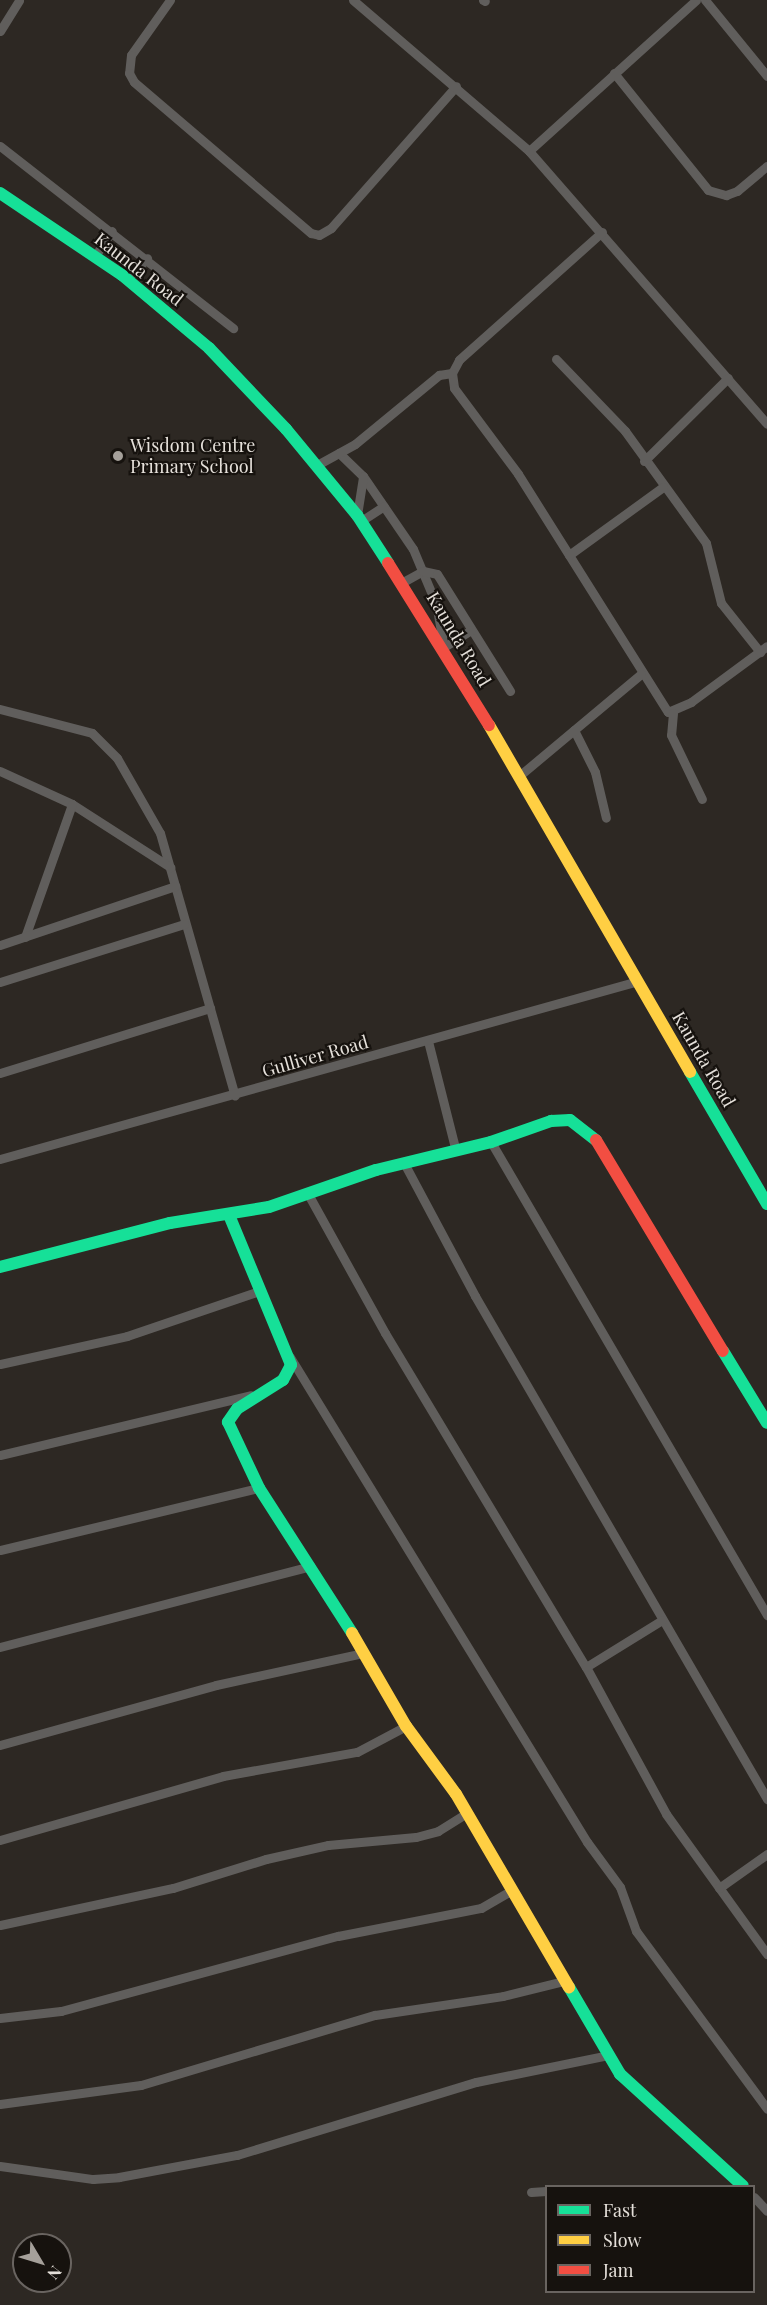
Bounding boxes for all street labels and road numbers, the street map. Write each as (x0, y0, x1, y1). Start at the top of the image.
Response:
street label: Kaunda Road (90, 228, 188, 310)
street label: Kaunda Road (422, 588, 496, 690)
street label: Kaunda Road (668, 1007, 740, 1111)
street label: Gulliver Road (259, 1030, 371, 1082)

